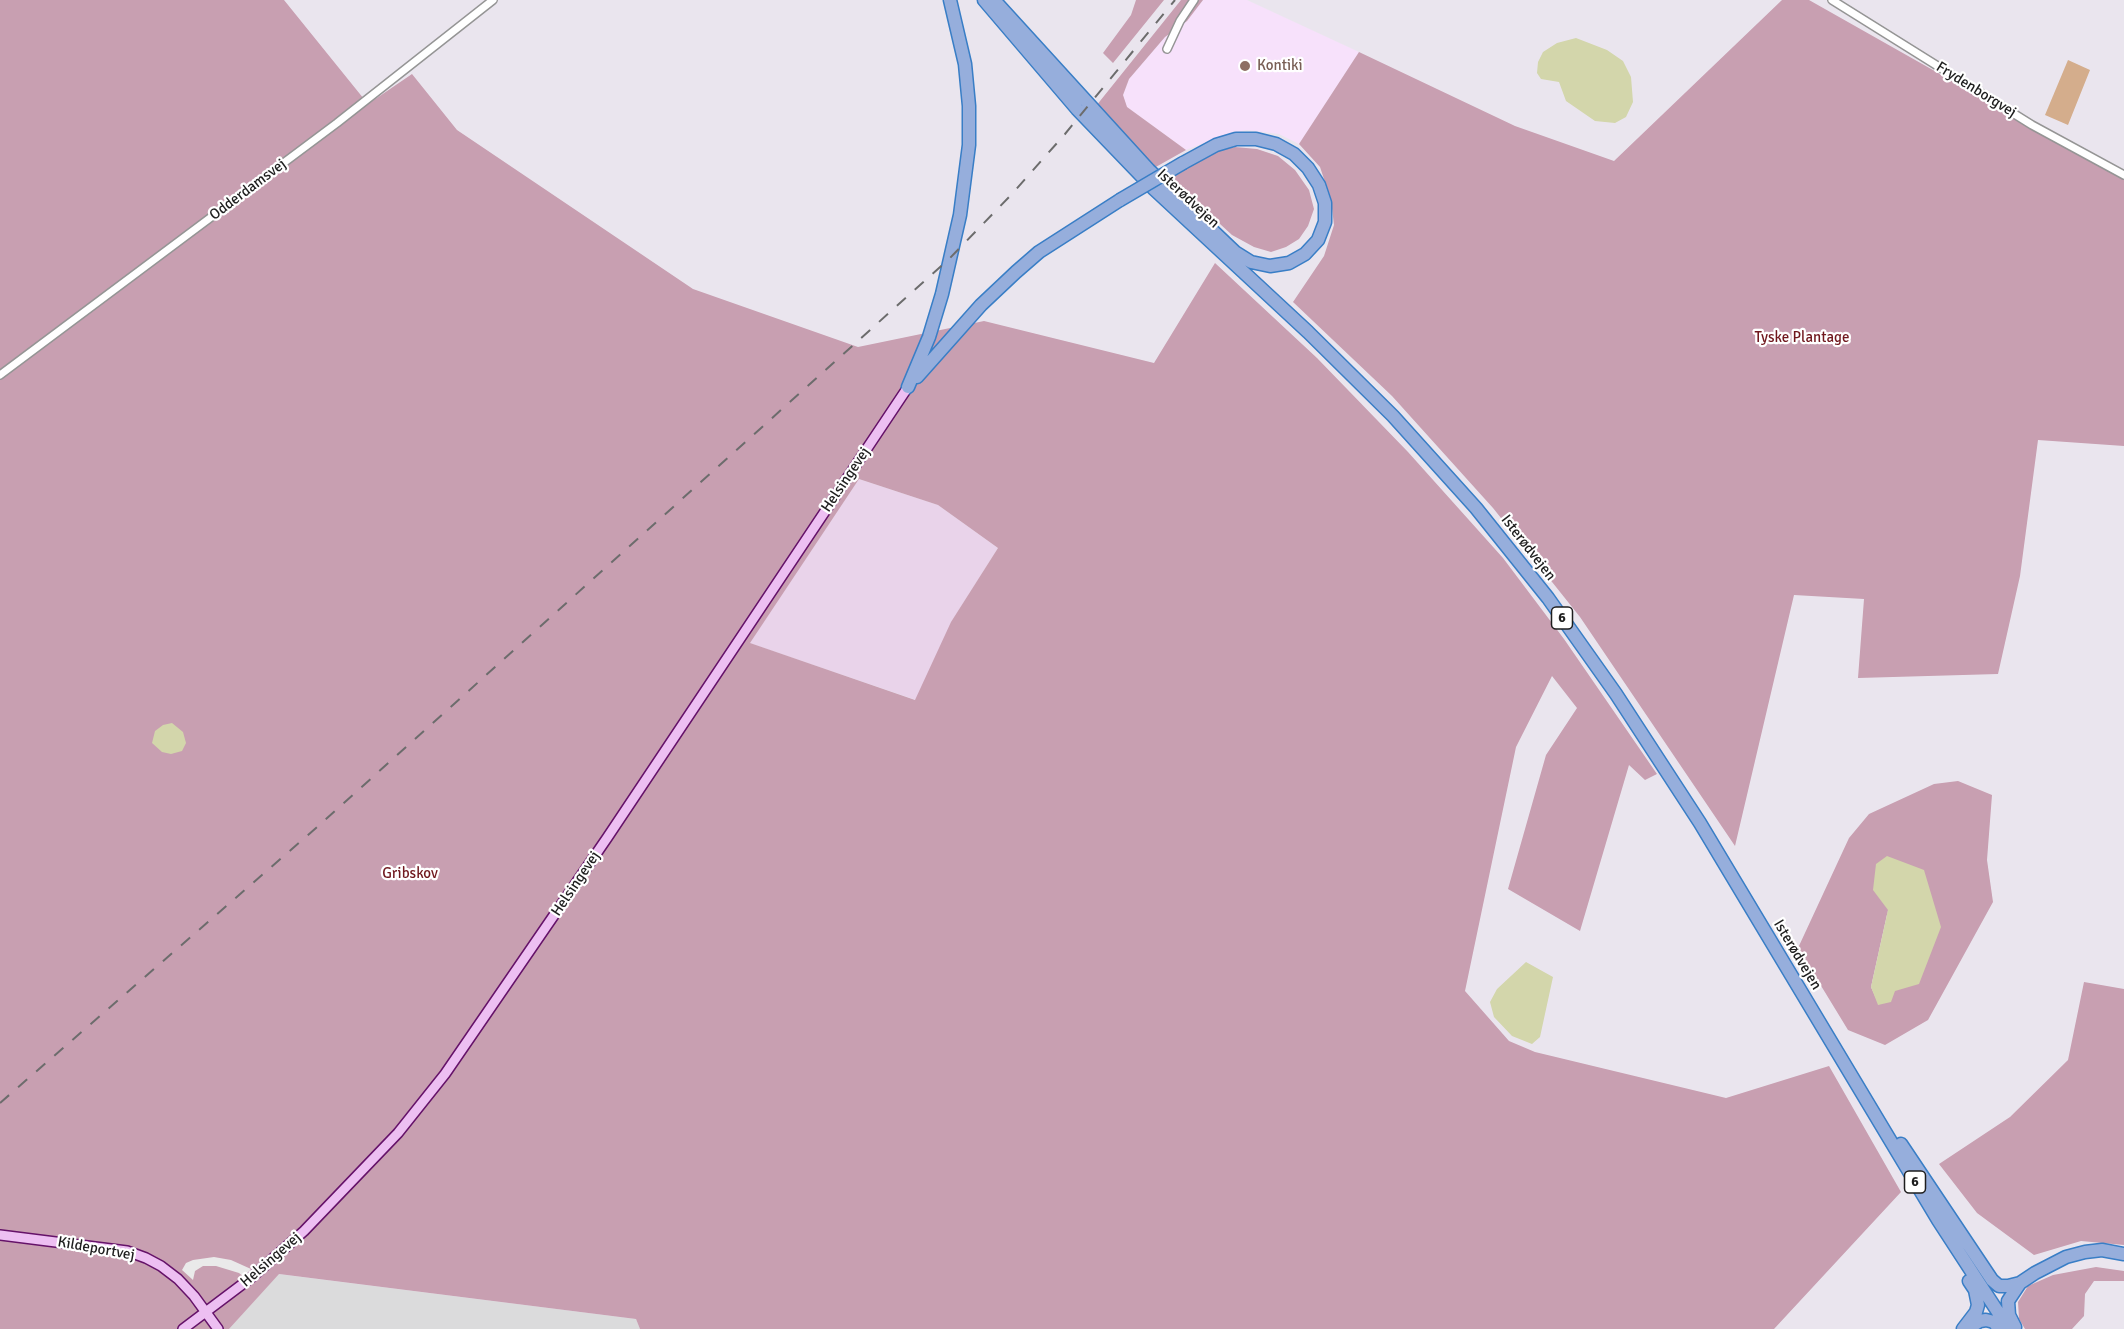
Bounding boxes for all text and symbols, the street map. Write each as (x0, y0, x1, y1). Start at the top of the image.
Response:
place label: Kontiki (1257, 57, 1303, 75)
street label: Frydenborgvej (1933, 58, 2019, 122)
marker: Kontiki (1238, 59, 1252, 73)
street label: Odderdamsvej (206, 155, 290, 225)
street label: Isterødvejen (1153, 166, 1223, 232)
park label: Tyske Plantage (1755, 329, 1849, 347)
street label: Helsingevej (818, 444, 874, 516)
street label: Isterødvejen (1497, 511, 1559, 585)
road number: 6 (1552, 607, 1572, 629)
street label: Helsingevej (548, 848, 604, 920)
park label: Gribskov (382, 865, 438, 883)
street label: Isterødvejen (1769, 917, 1825, 993)
road number: 6 (1904, 1171, 1926, 1193)
street label: Helsingevej (237, 1229, 305, 1291)
street label: Kildeportvej (56, 1233, 136, 1265)

